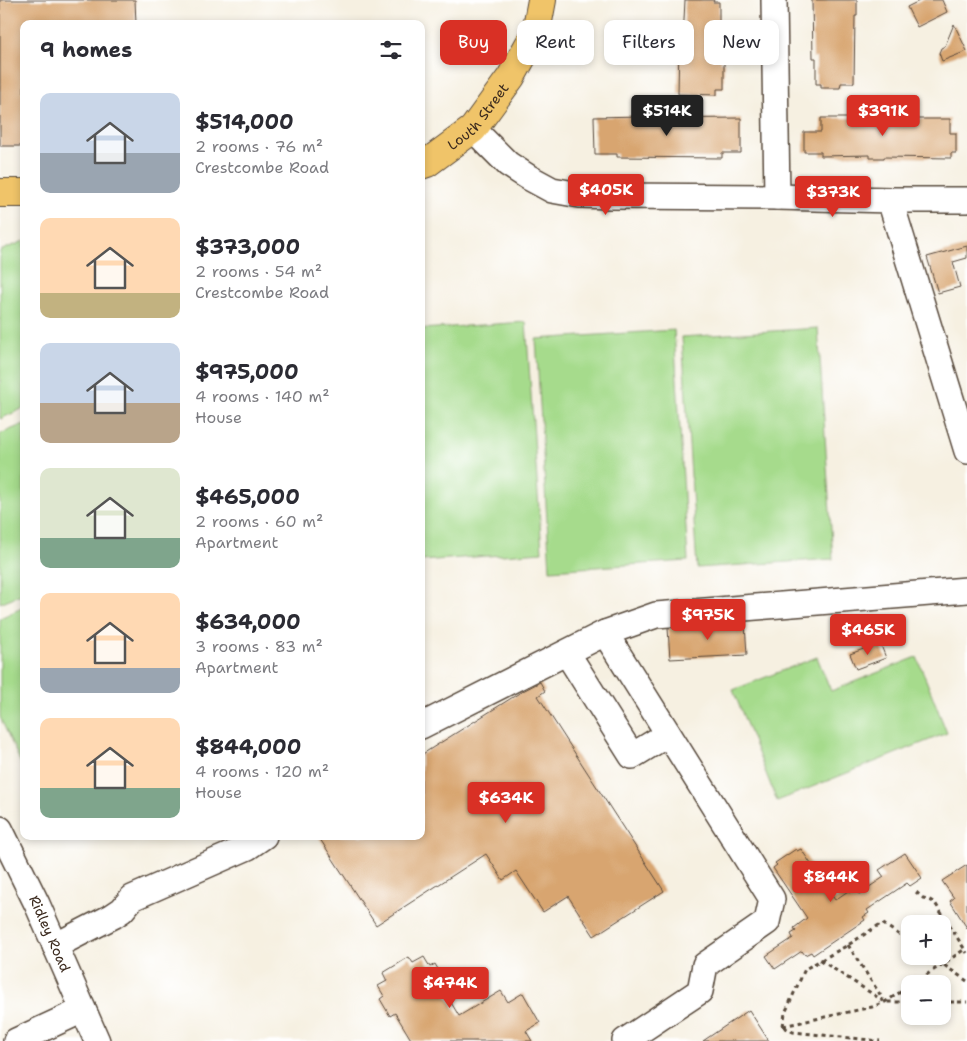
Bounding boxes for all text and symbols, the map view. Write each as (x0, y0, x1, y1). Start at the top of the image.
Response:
chip: Buy (440, 20, 507, 65)
chip: Rent (517, 20, 594, 65)
chip: Filters (604, 20, 694, 65)
chip: New (704, 20, 779, 65)
text: 9 homes (40, 36, 132, 64)
icon: filters (377, 36, 405, 64)
street label: Louth Street (444, 79, 513, 154)
pin: $514K (632, 94, 702, 137)
pin: $391K (848, 94, 918, 137)
text: $514K (642, 100, 692, 121)
text: $391K (858, 100, 908, 121)
text: $514,000 (195, 108, 294, 136)
icon: home (80, 113, 140, 173)
text: 2 rooms · 76 m² (195, 136, 323, 157)
text: Crestcombe Road (195, 157, 329, 178)
pin: $405K (571, 174, 641, 216)
pin: $373K (798, 176, 868, 218)
text: $405K (579, 179, 633, 200)
text: $373K (806, 181, 860, 202)
text: $373,000 (195, 233, 300, 261)
icon: home (80, 238, 140, 298)
text: 2 rooms · 54 m² (195, 261, 322, 282)
text: Crestcombe Road (195, 282, 329, 303)
text: $975,000 (195, 358, 299, 386)
icon: home (80, 363, 140, 423)
text: 4 rooms · 140 m² (195, 386, 330, 407)
text: House (195, 407, 242, 428)
text: $465,000 (195, 483, 300, 511)
icon: home (80, 488, 140, 548)
text: 2 rooms · 60 m² (195, 511, 323, 532)
text: Apartment (195, 532, 278, 553)
pin: $975K (673, 598, 743, 641)
text: $975K (681, 604, 735, 625)
text: $634,000 (195, 608, 301, 636)
icon: home (80, 613, 140, 673)
pin: $465K (833, 614, 903, 656)
text: $465K (841, 619, 895, 640)
text: 3 rooms · 83 m² (195, 636, 323, 657)
text: Apartment (195, 657, 278, 678)
text: $844,000 (195, 733, 301, 761)
icon: home (80, 738, 140, 798)
text: 4 rooms · 120 m² (195, 761, 329, 782)
text: House (195, 782, 242, 803)
pin: $634K (471, 782, 541, 824)
text: $634K (479, 787, 533, 808)
pin: $844K (796, 860, 866, 903)
text: $844K (803, 866, 859, 887)
street label: Ridley Road (25, 892, 75, 975)
map controls (901, 915, 951, 1025)
button: + (901, 915, 951, 965)
pin: $474K (415, 966, 485, 1009)
text: $474K (423, 972, 477, 993)
button: − (901, 975, 951, 1025)

